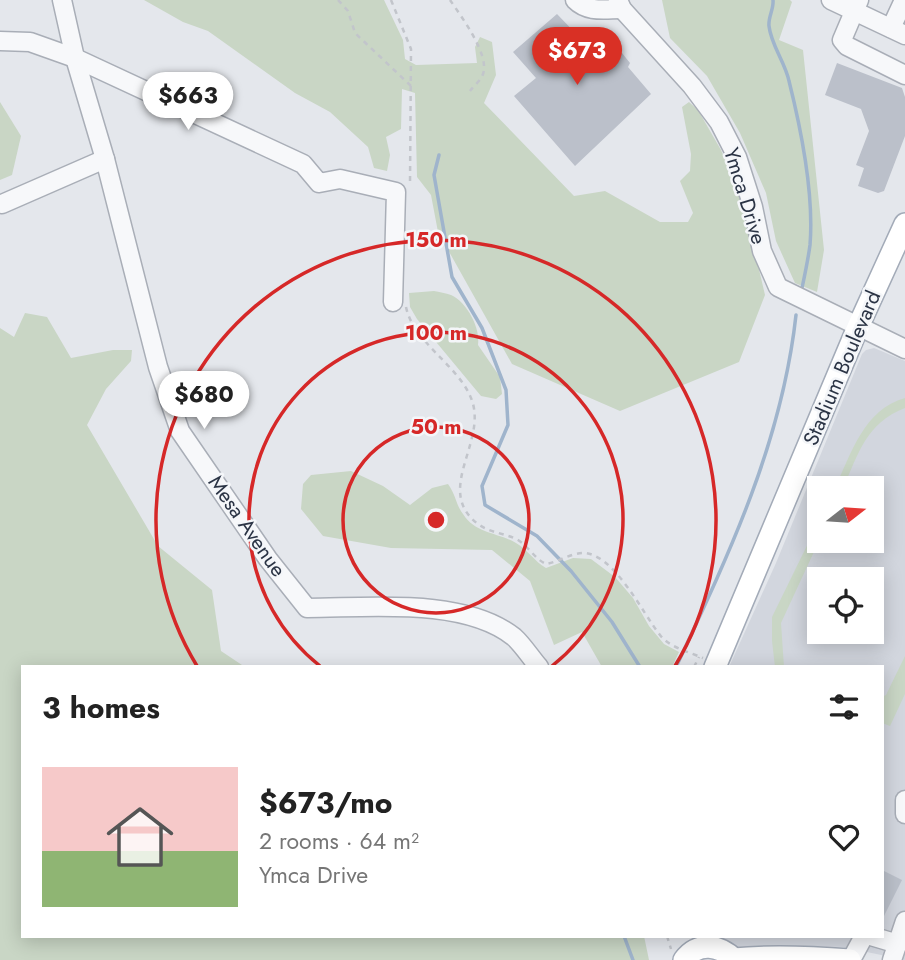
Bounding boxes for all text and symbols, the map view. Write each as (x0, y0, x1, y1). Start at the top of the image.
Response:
pin: $673 (536, 28, 618, 87)
text: $673 (548, 33, 606, 67)
pin: $663 (147, 72, 229, 132)
text: $663 (158, 78, 218, 112)
street label: Ymca Drive (716, 144, 774, 248)
text: 150 m (405, 225, 467, 255)
street label: Stadium Boulevard (796, 286, 888, 450)
text: 100 m (405, 318, 467, 348)
pin: $680 (163, 372, 245, 431)
text: $680 (174, 377, 234, 411)
text: 50 m (411, 412, 461, 442)
street label: Mesa Avenue (201, 469, 293, 583)
north arrow (807, 476, 884, 553)
map controls (807, 476, 884, 644)
centre of rings (424, 508, 448, 532)
button: locate (807, 567, 884, 644)
text: 3 homes (42, 686, 160, 729)
icon: filters (825, 688, 863, 726)
text: $673/mo (259, 781, 392, 824)
icon: home (98, 795, 182, 879)
icon: heart (825, 818, 863, 856)
text: 2 rooms · 64 m² (259, 824, 419, 858)
text: Ymca Drive (259, 858, 368, 892)

